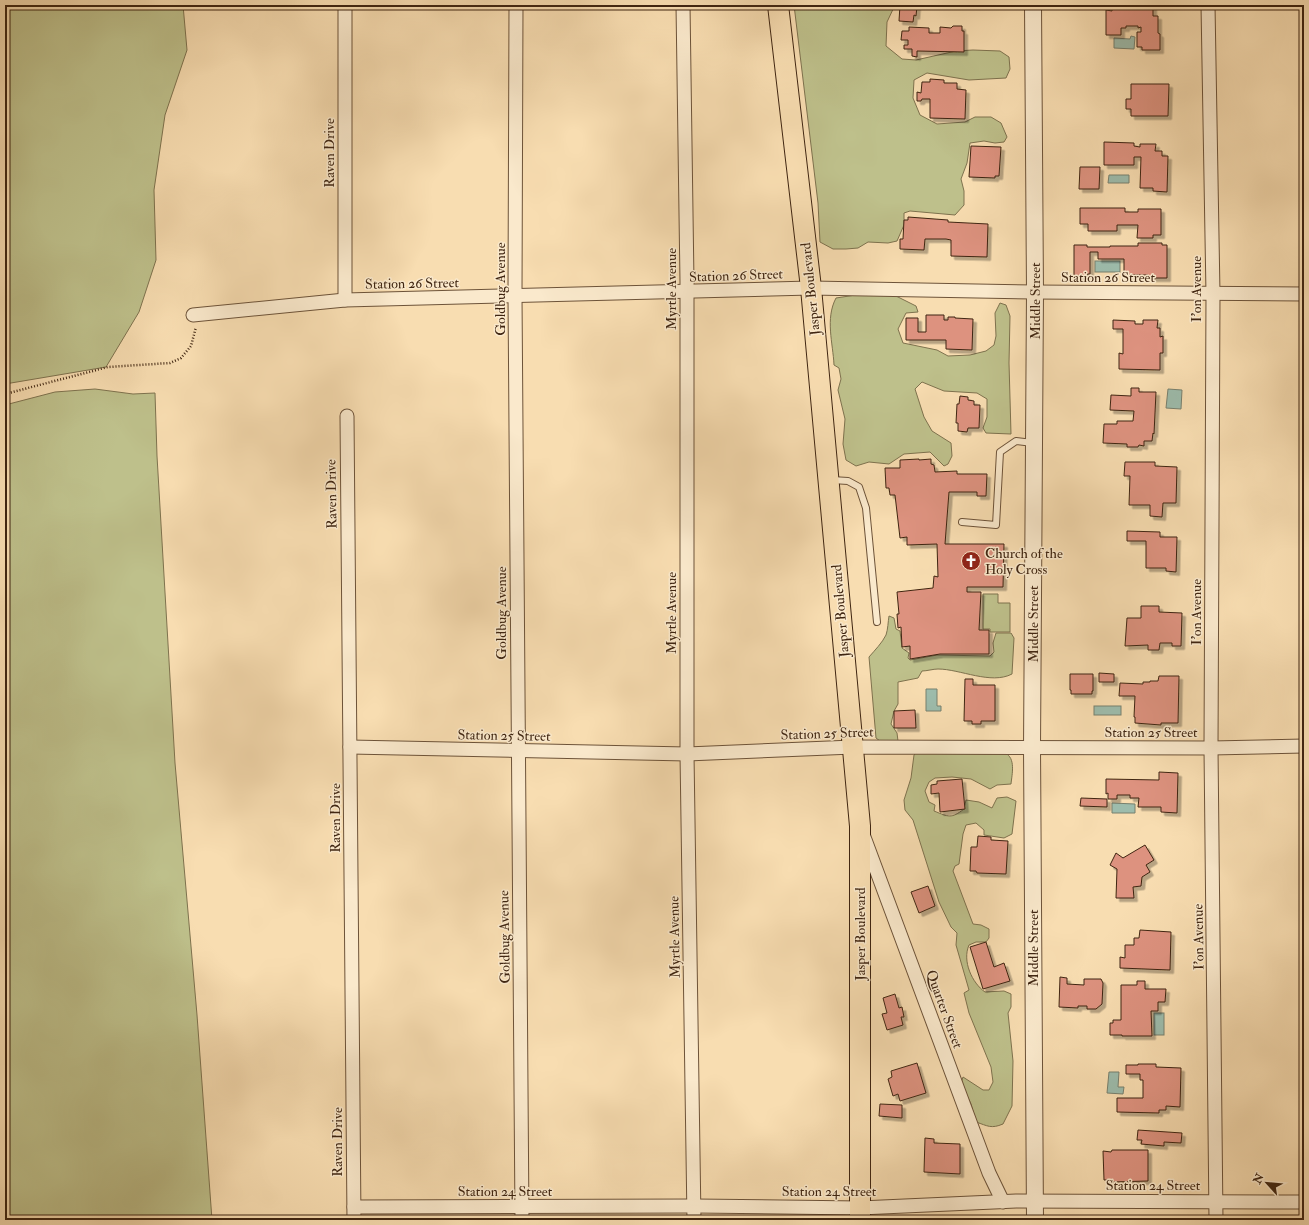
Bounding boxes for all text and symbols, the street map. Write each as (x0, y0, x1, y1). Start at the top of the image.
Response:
street label: Raven Drive (321, 118, 338, 188)
street label: Jasper Boulevard (797, 241, 825, 337)
street label: Goldbug Avenue (492, 242, 509, 336)
street label: Myrtle Avenue (663, 248, 681, 330)
street label: I'on Avenue (1188, 256, 1205, 322)
street label: Middle Street (1027, 262, 1044, 340)
street label: Station 26 Street (689, 265, 784, 286)
street label: Station 26 Street (1061, 269, 1155, 286)
street label: Station 26 Street (365, 274, 460, 293)
street label: Raven Drive (322, 459, 341, 529)
place label: Church of the Holy Cross (985, 545, 1063, 579)
church icon: Church of the Holy Cross (960, 550, 982, 572)
street label: Jasper Boulevard (828, 564, 854, 659)
street label: Goldbug Avenue (493, 566, 510, 660)
street label: Myrtle Avenue (663, 572, 681, 654)
street label: I'on Avenue (1188, 579, 1205, 645)
street label: Middle Street (1025, 585, 1042, 663)
street label: Station 25 Street (780, 723, 874, 744)
street label: Station 25 Street (1104, 724, 1198, 741)
street label: Station 25 Street (457, 726, 551, 745)
street label: Raven Drive (327, 783, 344, 853)
street label: Jasper Boulevard (852, 887, 870, 982)
street label: Goldbug Avenue (495, 890, 514, 984)
street label: Myrtle Avenue (665, 896, 685, 978)
street label: I'on Avenue (1189, 904, 1208, 970)
street label: Middle Street (1025, 909, 1042, 987)
street label: Quarter Street (922, 968, 967, 1051)
street label: Raven Drive (329, 1107, 346, 1177)
north arrow (1247, 1163, 1287, 1203)
text: N (1250, 1170, 1267, 1187)
street label: Station 24 Street (1106, 1177, 1201, 1194)
street label: Station 24 Street (458, 1183, 553, 1200)
street label: Station 24 Street (782, 1183, 877, 1200)

